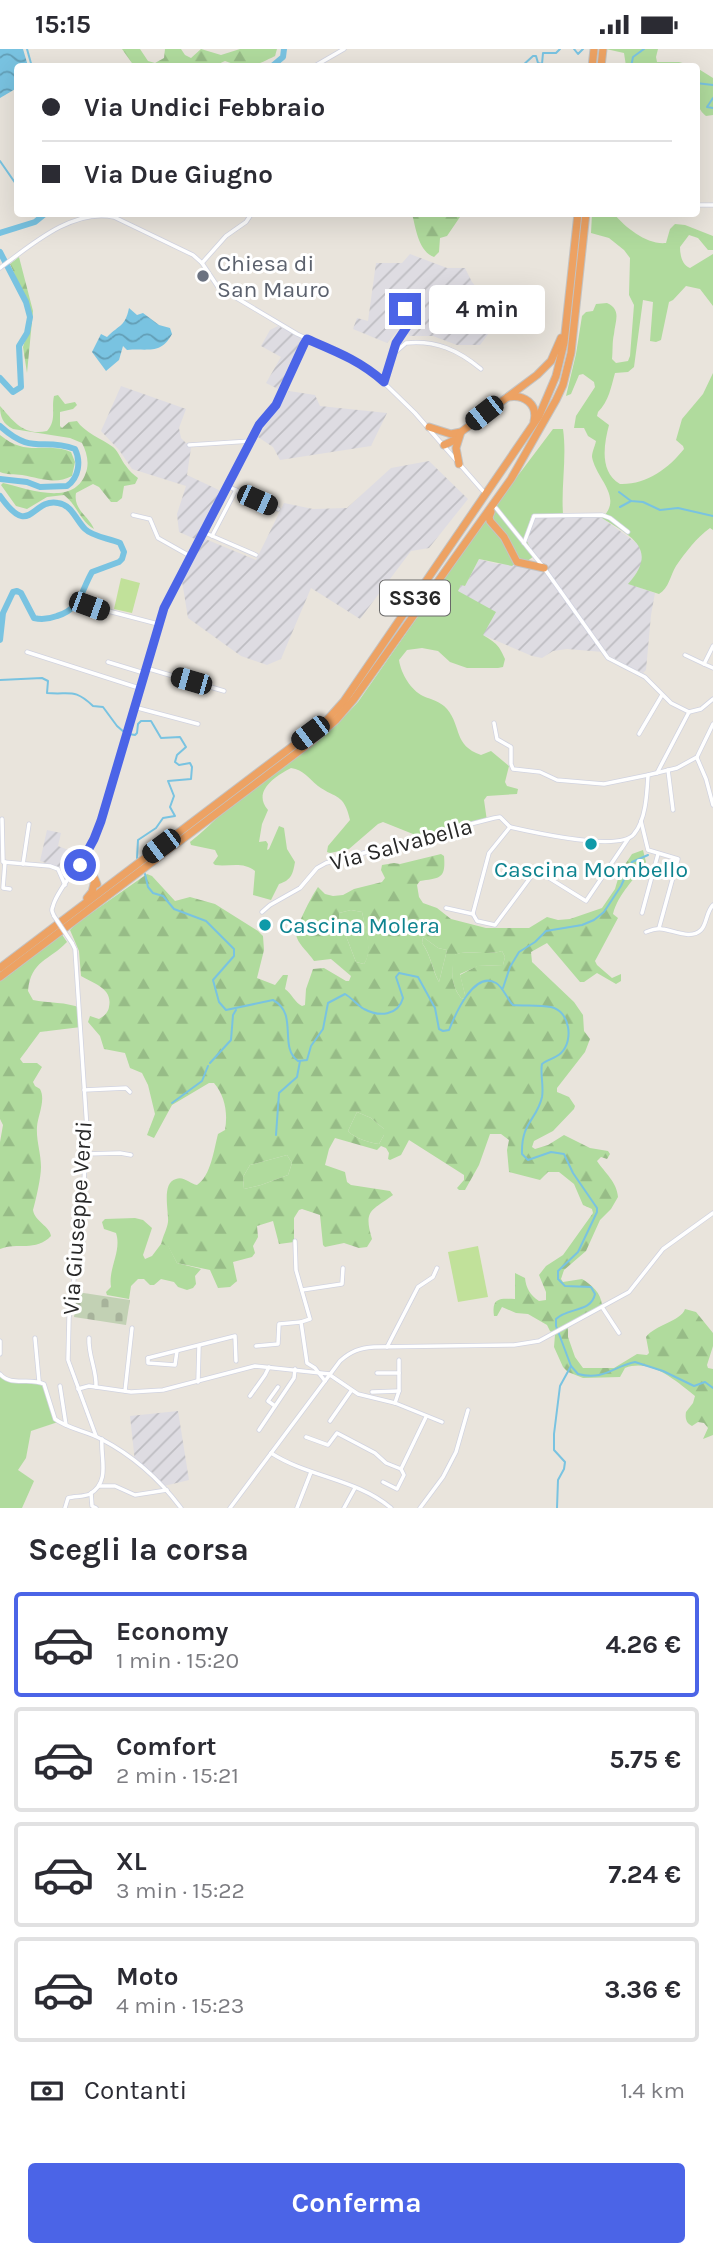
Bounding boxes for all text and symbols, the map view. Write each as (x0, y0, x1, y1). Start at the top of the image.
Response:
text: 15:15 (35, 9, 91, 40)
text: Via Undici Febbraio (84, 92, 325, 123)
text: Via Due Giugno (84, 159, 273, 190)
place label: Chiesa di San Mauro (217, 250, 330, 303)
marker: Chiesa di San Mauro (195, 268, 211, 284)
callout: 4 min (430, 285, 545, 333)
route end (389, 293, 421, 325)
text: 4 min (455, 296, 519, 323)
car (461, 392, 508, 434)
car (234, 482, 281, 518)
road number: SS36 (380, 581, 450, 615)
car (66, 589, 113, 623)
car (168, 665, 215, 697)
car (287, 712, 334, 754)
street label: Via Salvabella (327, 813, 475, 876)
car (138, 825, 185, 867)
marker: Cascina Mombello (583, 836, 599, 852)
route start (64, 849, 96, 881)
place label: Cascina Mombello (494, 856, 688, 883)
place label: Cascina Molera (279, 912, 440, 939)
marker: Cascina Molera (257, 917, 273, 933)
street label: Via Giuseppe Verdi (57, 1120, 98, 1316)
text: Scegli la corsa (28, 1531, 249, 1568)
icon: car (32, 1613, 95, 1676)
text: Economy (116, 1616, 228, 1647)
text: 4.26 € (605, 1629, 681, 1660)
text: 1 min · 15:20 (116, 1647, 239, 1674)
icon: car (32, 1728, 95, 1791)
text: Comfort (116, 1731, 217, 1762)
text: 5.75 € (609, 1744, 681, 1775)
text: 2 min · 15:21 (116, 1762, 239, 1789)
icon: car (32, 1843, 95, 1906)
text: XL (116, 1846, 147, 1877)
text: 7.24 € (608, 1859, 681, 1890)
text: 3 min · 15:22 (116, 1877, 245, 1904)
icon: car (32, 1958, 95, 2021)
text: Moto (116, 1961, 178, 1992)
text: 3.36 € (604, 1974, 681, 2005)
text: 4 min · 15:23 (116, 1992, 244, 2019)
icon: cash (28, 2072, 66, 2110)
text: Contanti (84, 2075, 187, 2106)
text: 1.4 km (621, 2077, 685, 2104)
button: Conferma (28, 2163, 685, 2243)

